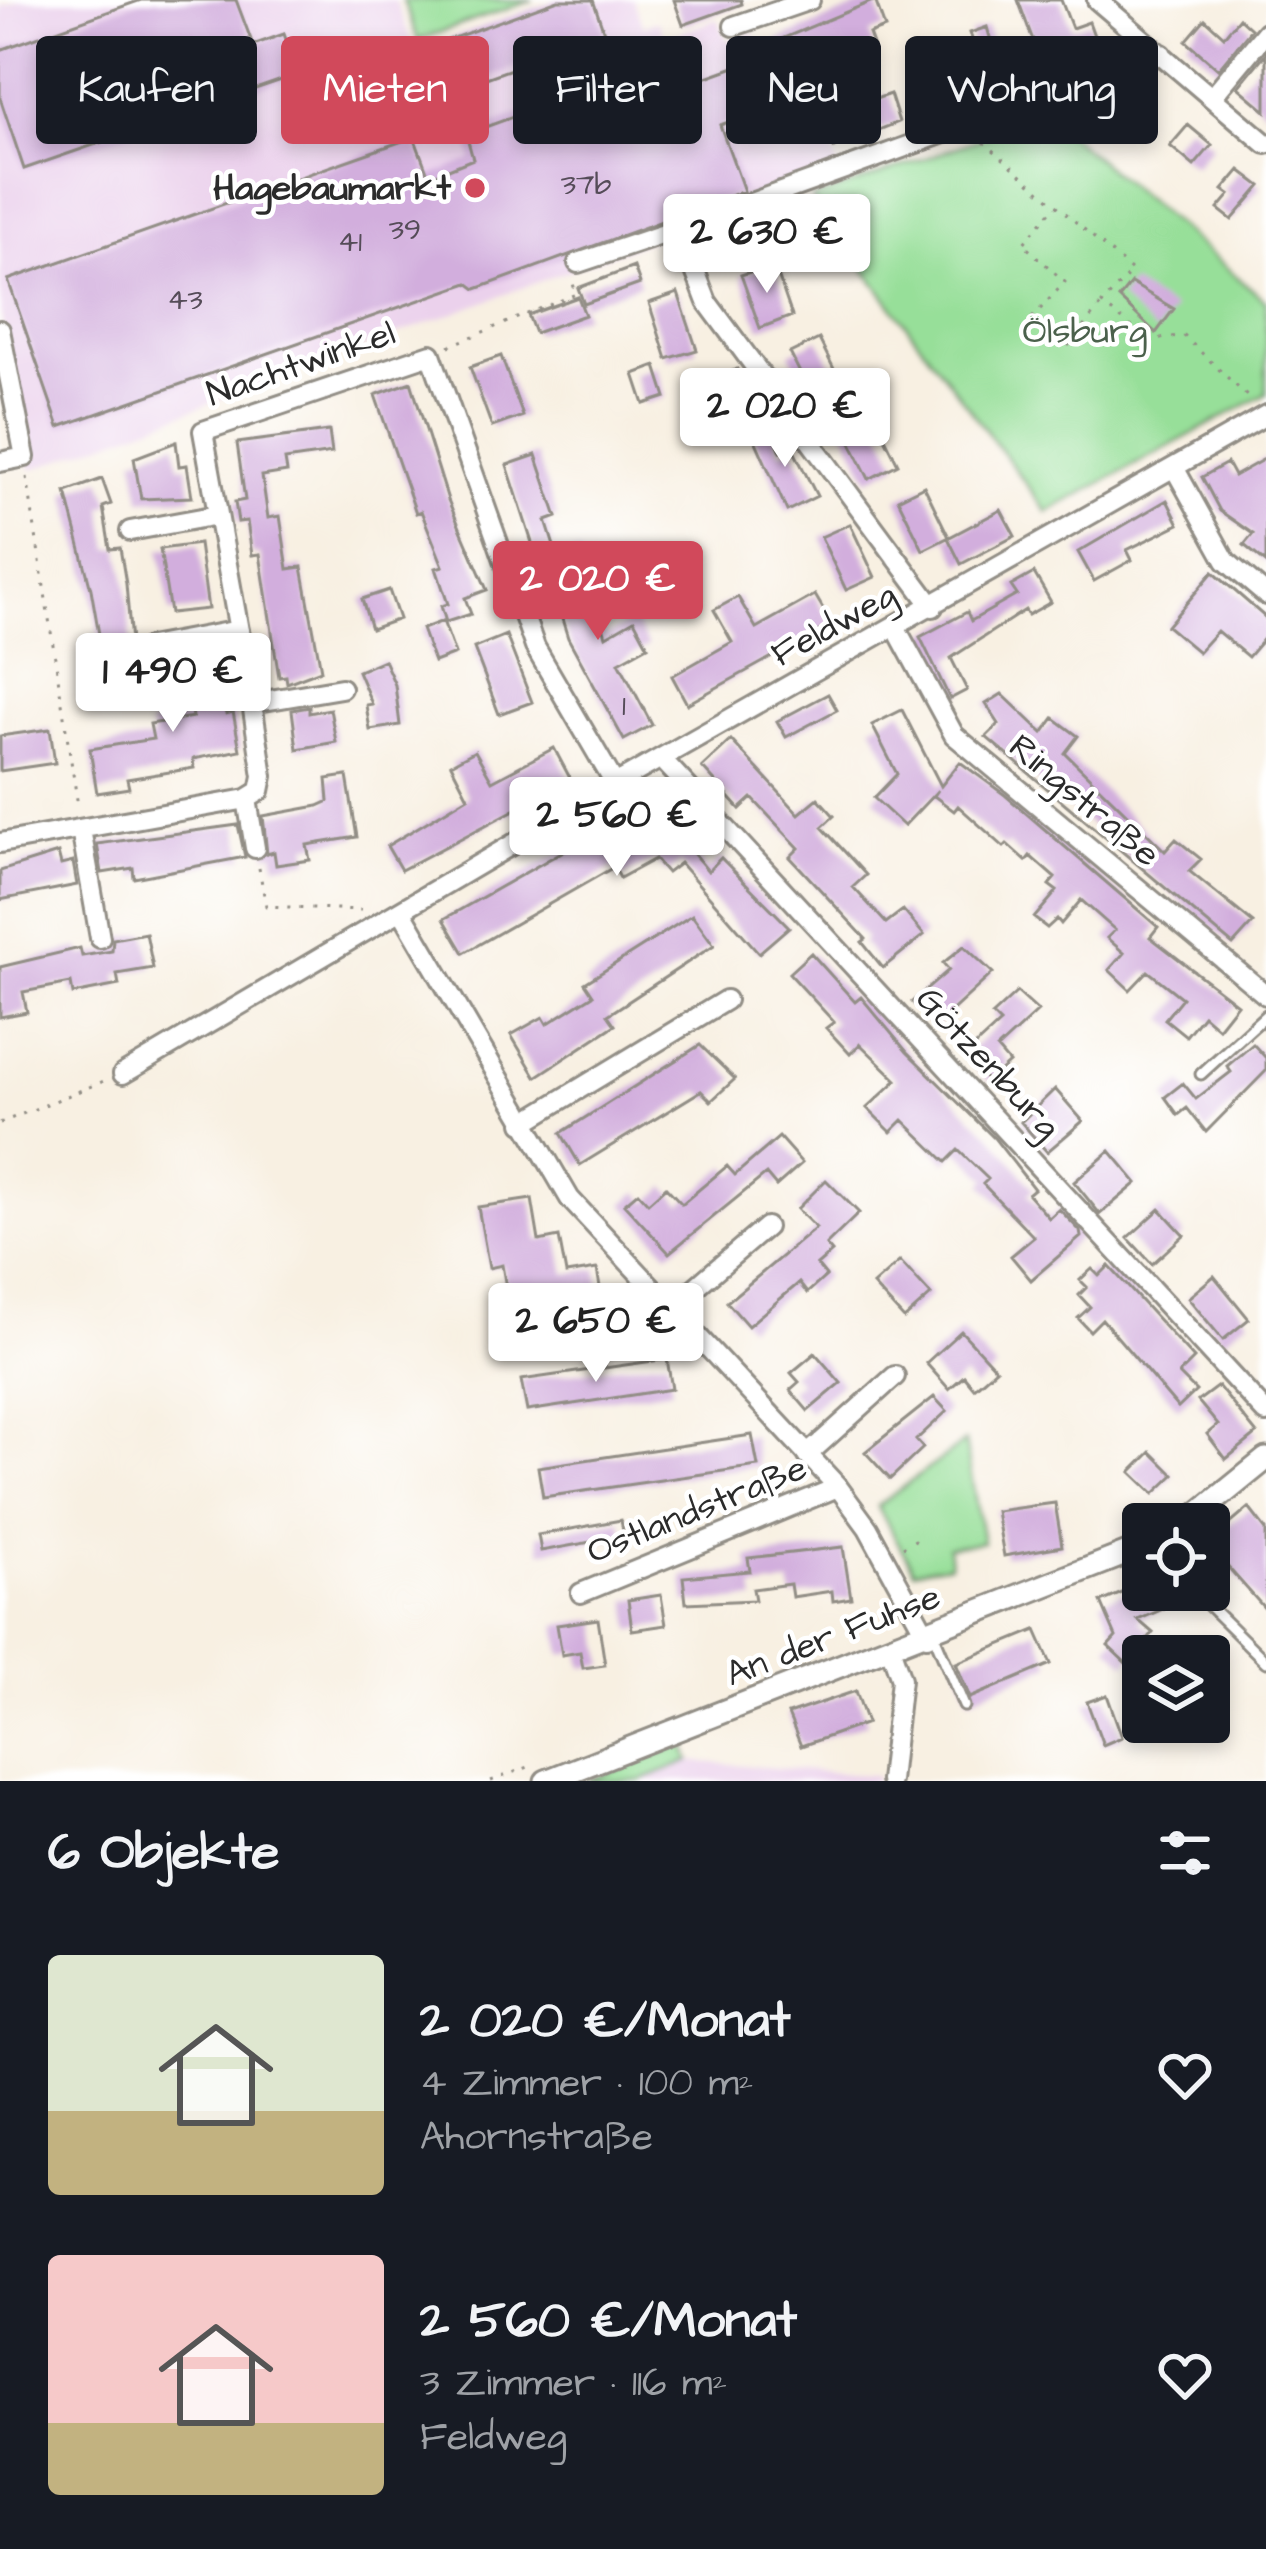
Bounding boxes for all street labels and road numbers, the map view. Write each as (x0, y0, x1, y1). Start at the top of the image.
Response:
street label: Nachtwinkel (200, 308, 402, 420)
street label: Feldweg (762, 570, 906, 681)
street label: Ringstraße (997, 722, 1171, 880)
street label: Götzenburg (903, 975, 1072, 1151)
street label: Ostlandstraße (579, 1443, 815, 1577)
street label: An der Fuhse (718, 1572, 948, 1700)

